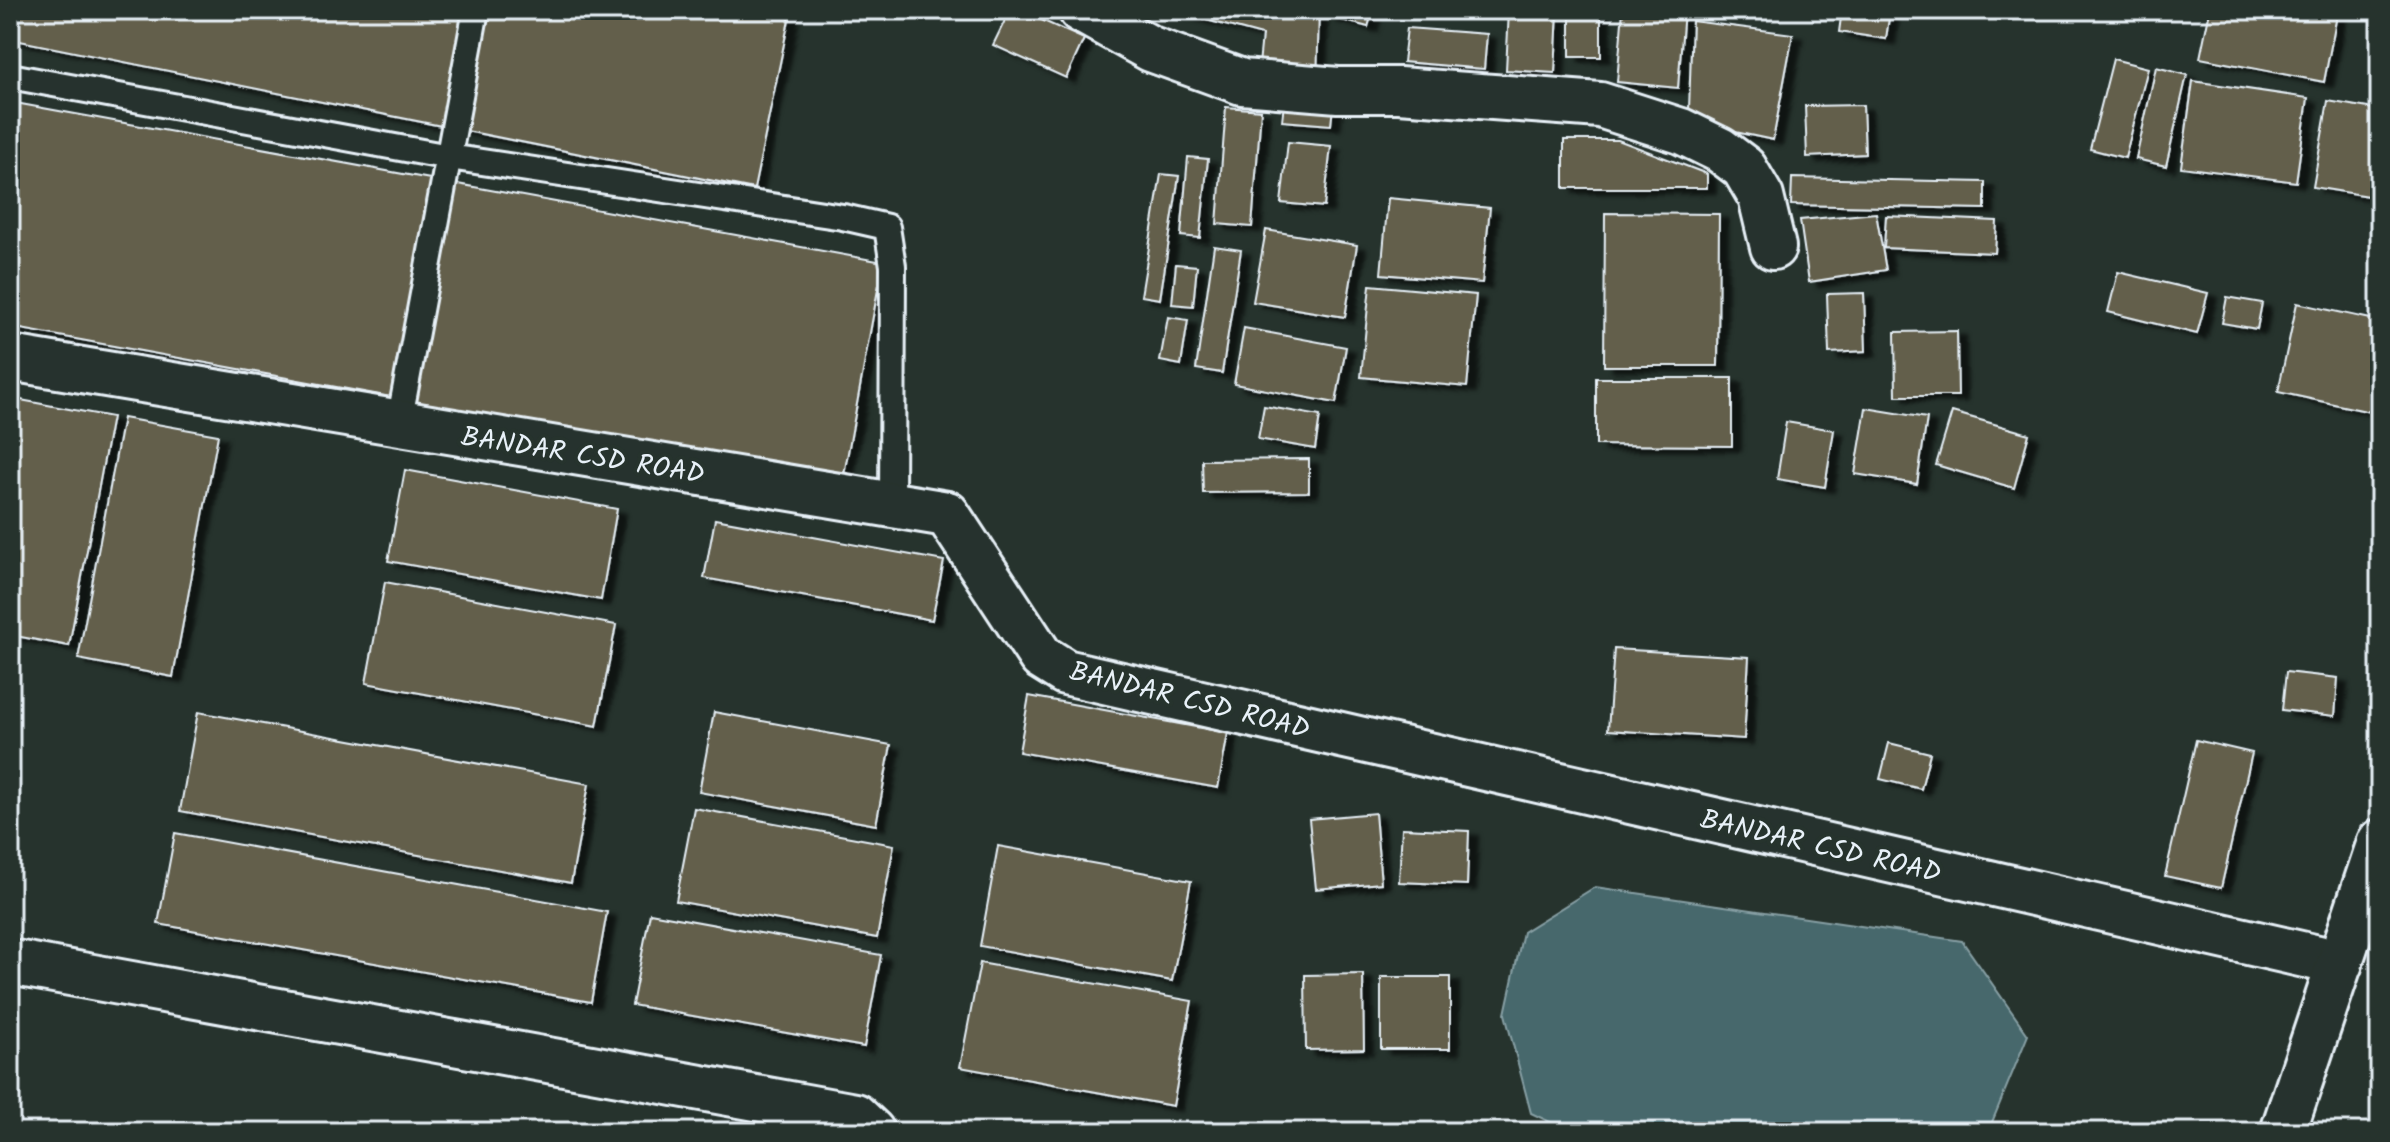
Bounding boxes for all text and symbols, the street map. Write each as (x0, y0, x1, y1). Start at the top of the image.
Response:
street label: BANDAR CSD ROAD (458, 415, 708, 498)
street label: BANDAR CSD ROAD (1065, 650, 1314, 753)
street label: BANDAR CSD ROAD (1696, 798, 1945, 897)

